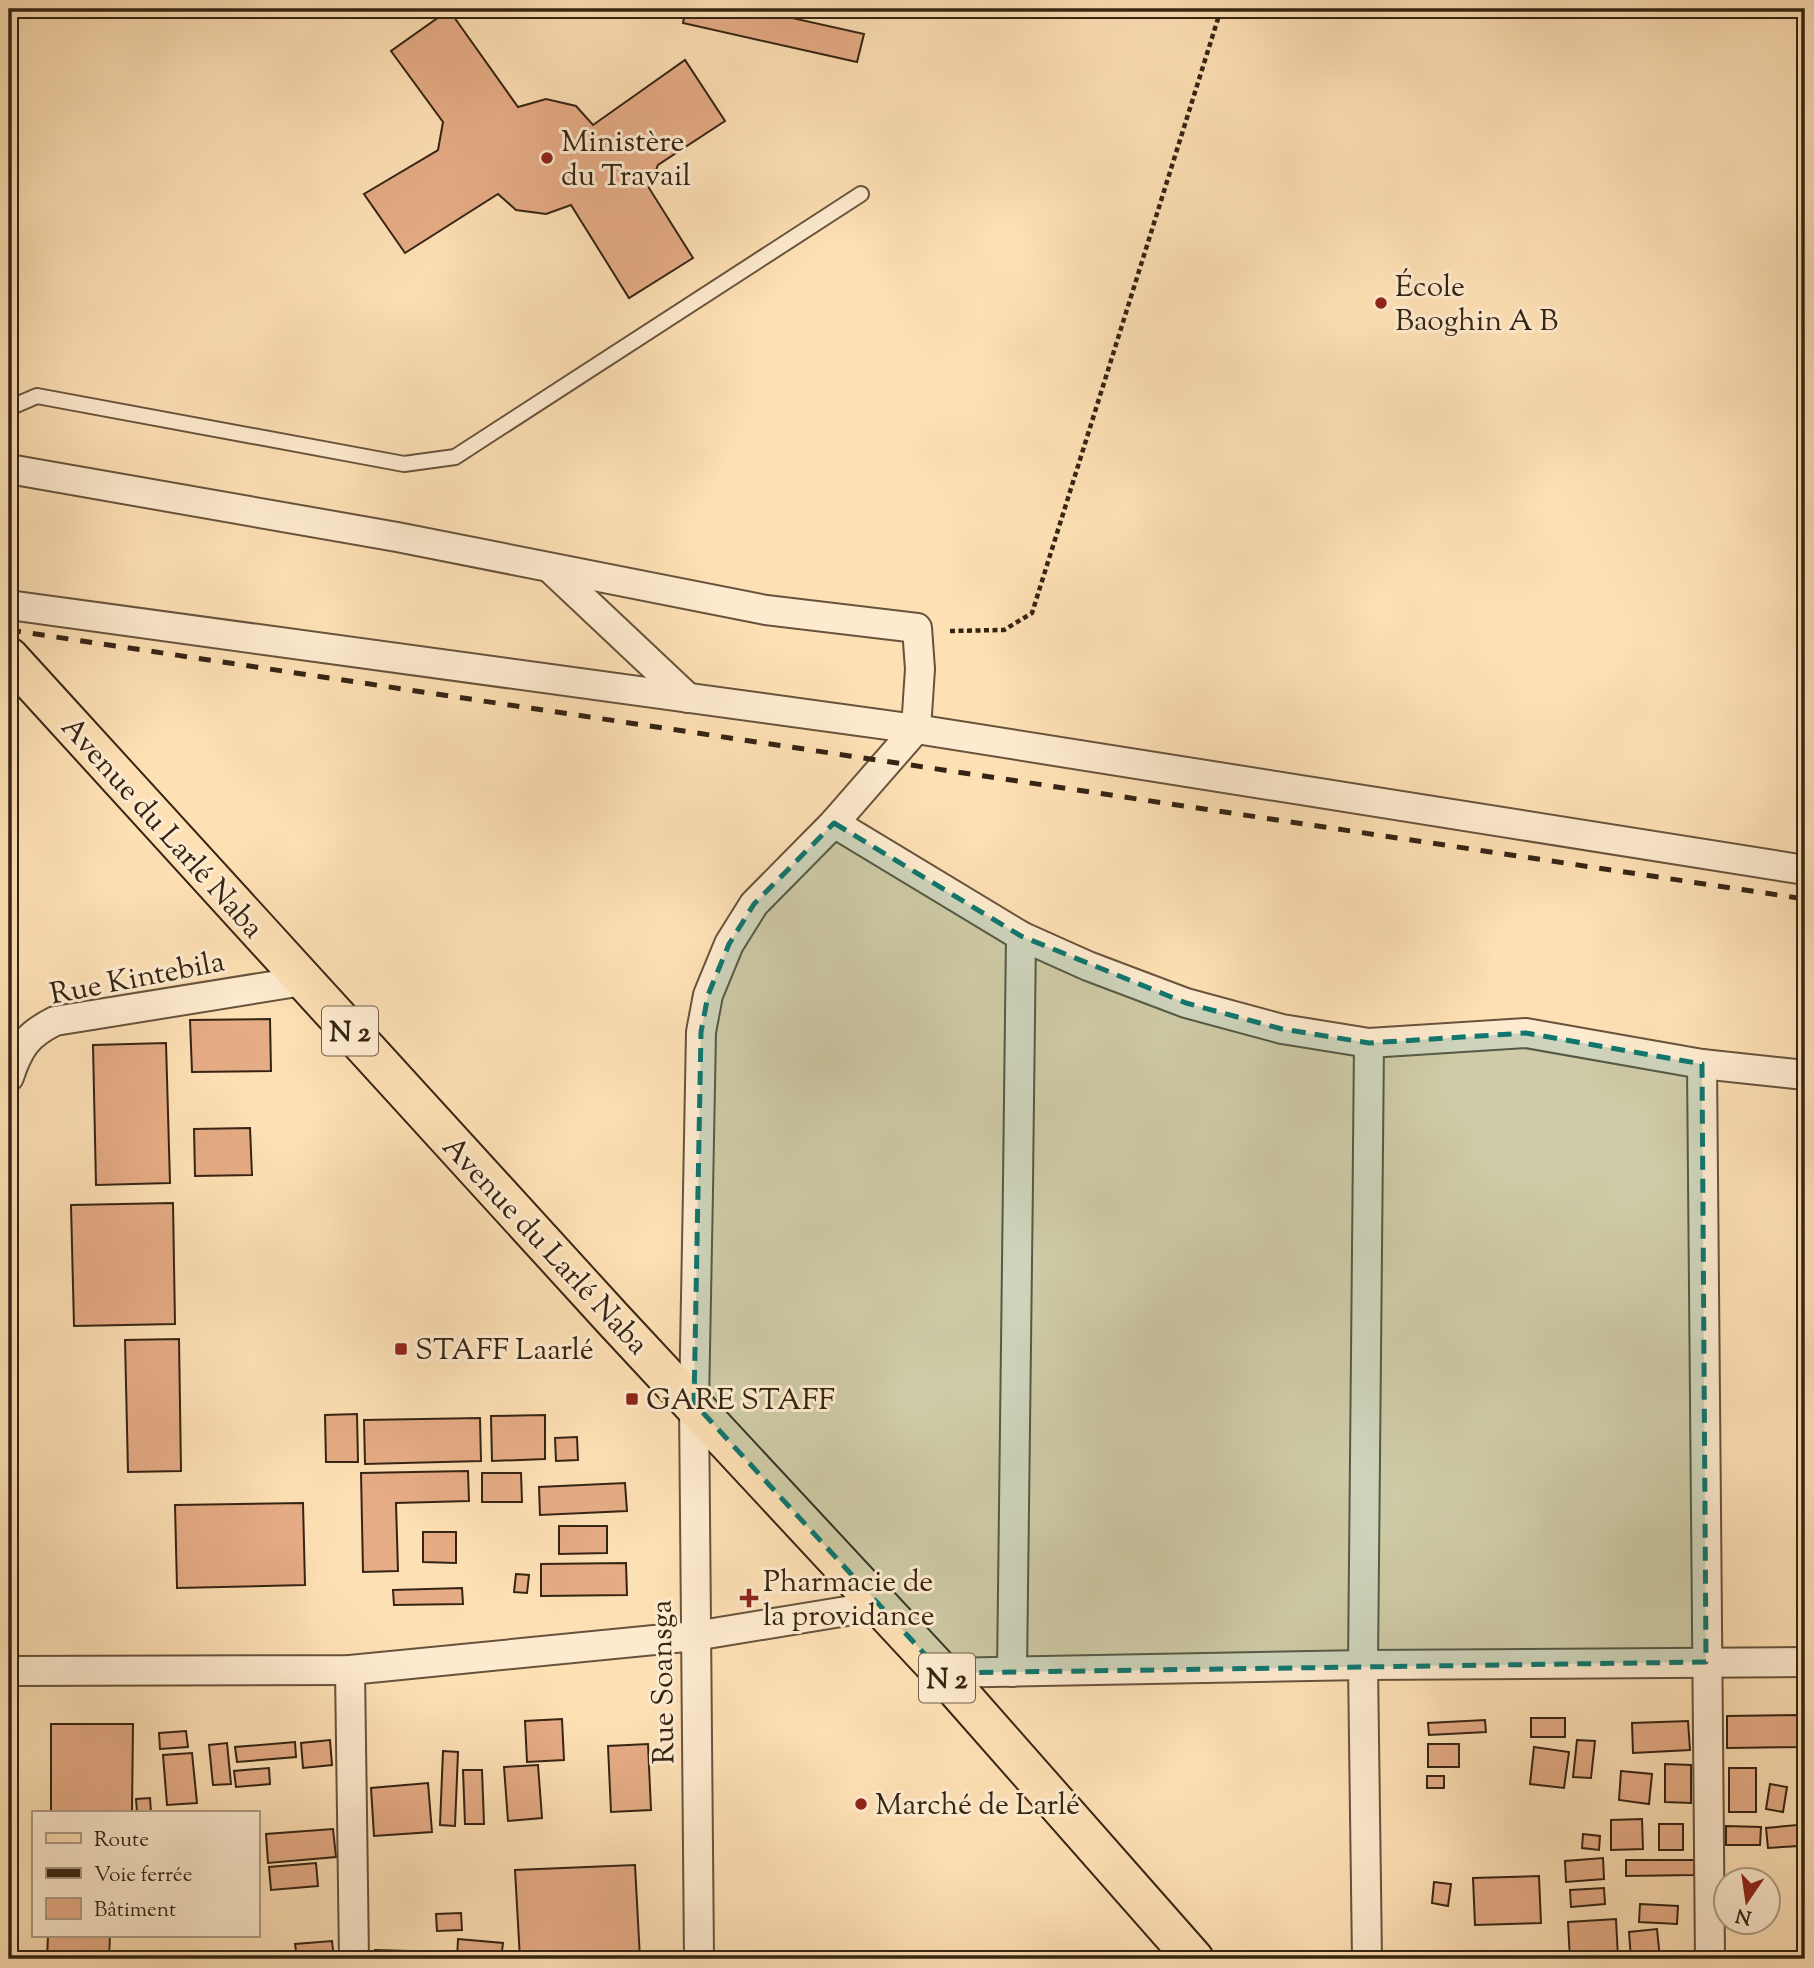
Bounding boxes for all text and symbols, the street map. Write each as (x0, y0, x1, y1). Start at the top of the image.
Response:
place label: Ministère du Travail (561, 122, 691, 199)
marker: Ministère du Travail (539, 150, 555, 166)
place label: École Baoghin A B (1395, 267, 1558, 344)
marker: École Baoghin A B (1373, 295, 1389, 311)
street label: Avenue du Larlé Naba (50, 708, 273, 949)
street label: Rue Kintebila (46, 941, 229, 1017)
road number: N 2 (322, 1006, 378, 1056)
street label: Avenue du Larlé Naba (431, 1128, 657, 1366)
place label: STAFF Laarlé (415, 1330, 594, 1373)
marker: STAFF Laarlé (393, 1341, 409, 1357)
place label: GARE STAFF (646, 1380, 835, 1423)
marker: GARE STAFF (624, 1391, 640, 1407)
place label: Pharmacie de la providance (763, 1562, 935, 1639)
marker: Pharmacie de la providance (741, 1590, 757, 1606)
street label: Rue Soansga (642, 1599, 687, 1765)
road number: N 2 (919, 1654, 975, 1702)
place label: Marché de Larlé (875, 1785, 1080, 1828)
marker: Marché de Larlé (853, 1796, 869, 1812)
legend (32, 1811, 259, 1937)
text: Route (94, 1826, 149, 1856)
text: Voie ferrée (94, 1861, 192, 1891)
north arrow (1713, 1867, 1783, 1937)
text: Bâtiment (94, 1896, 176, 1926)
text: N (1733, 1900, 1754, 1930)

